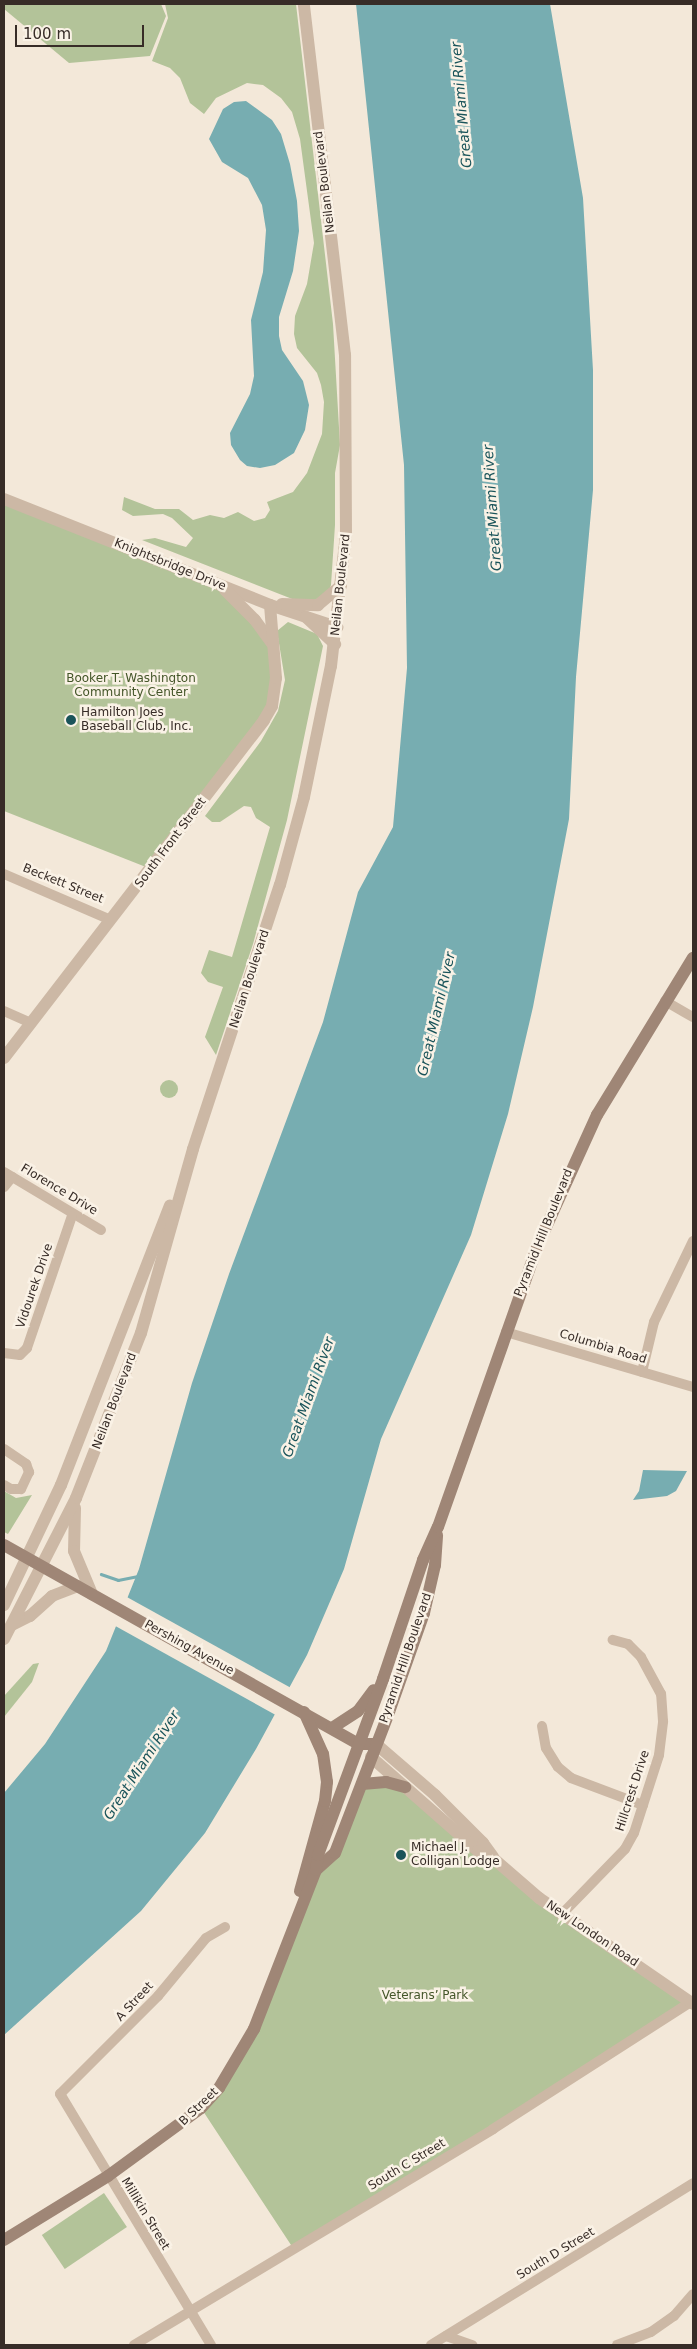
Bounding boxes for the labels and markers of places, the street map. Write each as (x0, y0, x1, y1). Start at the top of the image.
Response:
place label: Hamilton Joes Baseball Club, Inc. (81, 706, 192, 734)
marker: Hamilton Joes Baseball Club, Inc. (65, 714, 77, 726)
place label: Michael J. Colligan Lodge (411, 1841, 500, 1869)
marker: Michael J. Colligan Lodge (395, 1849, 407, 1861)

